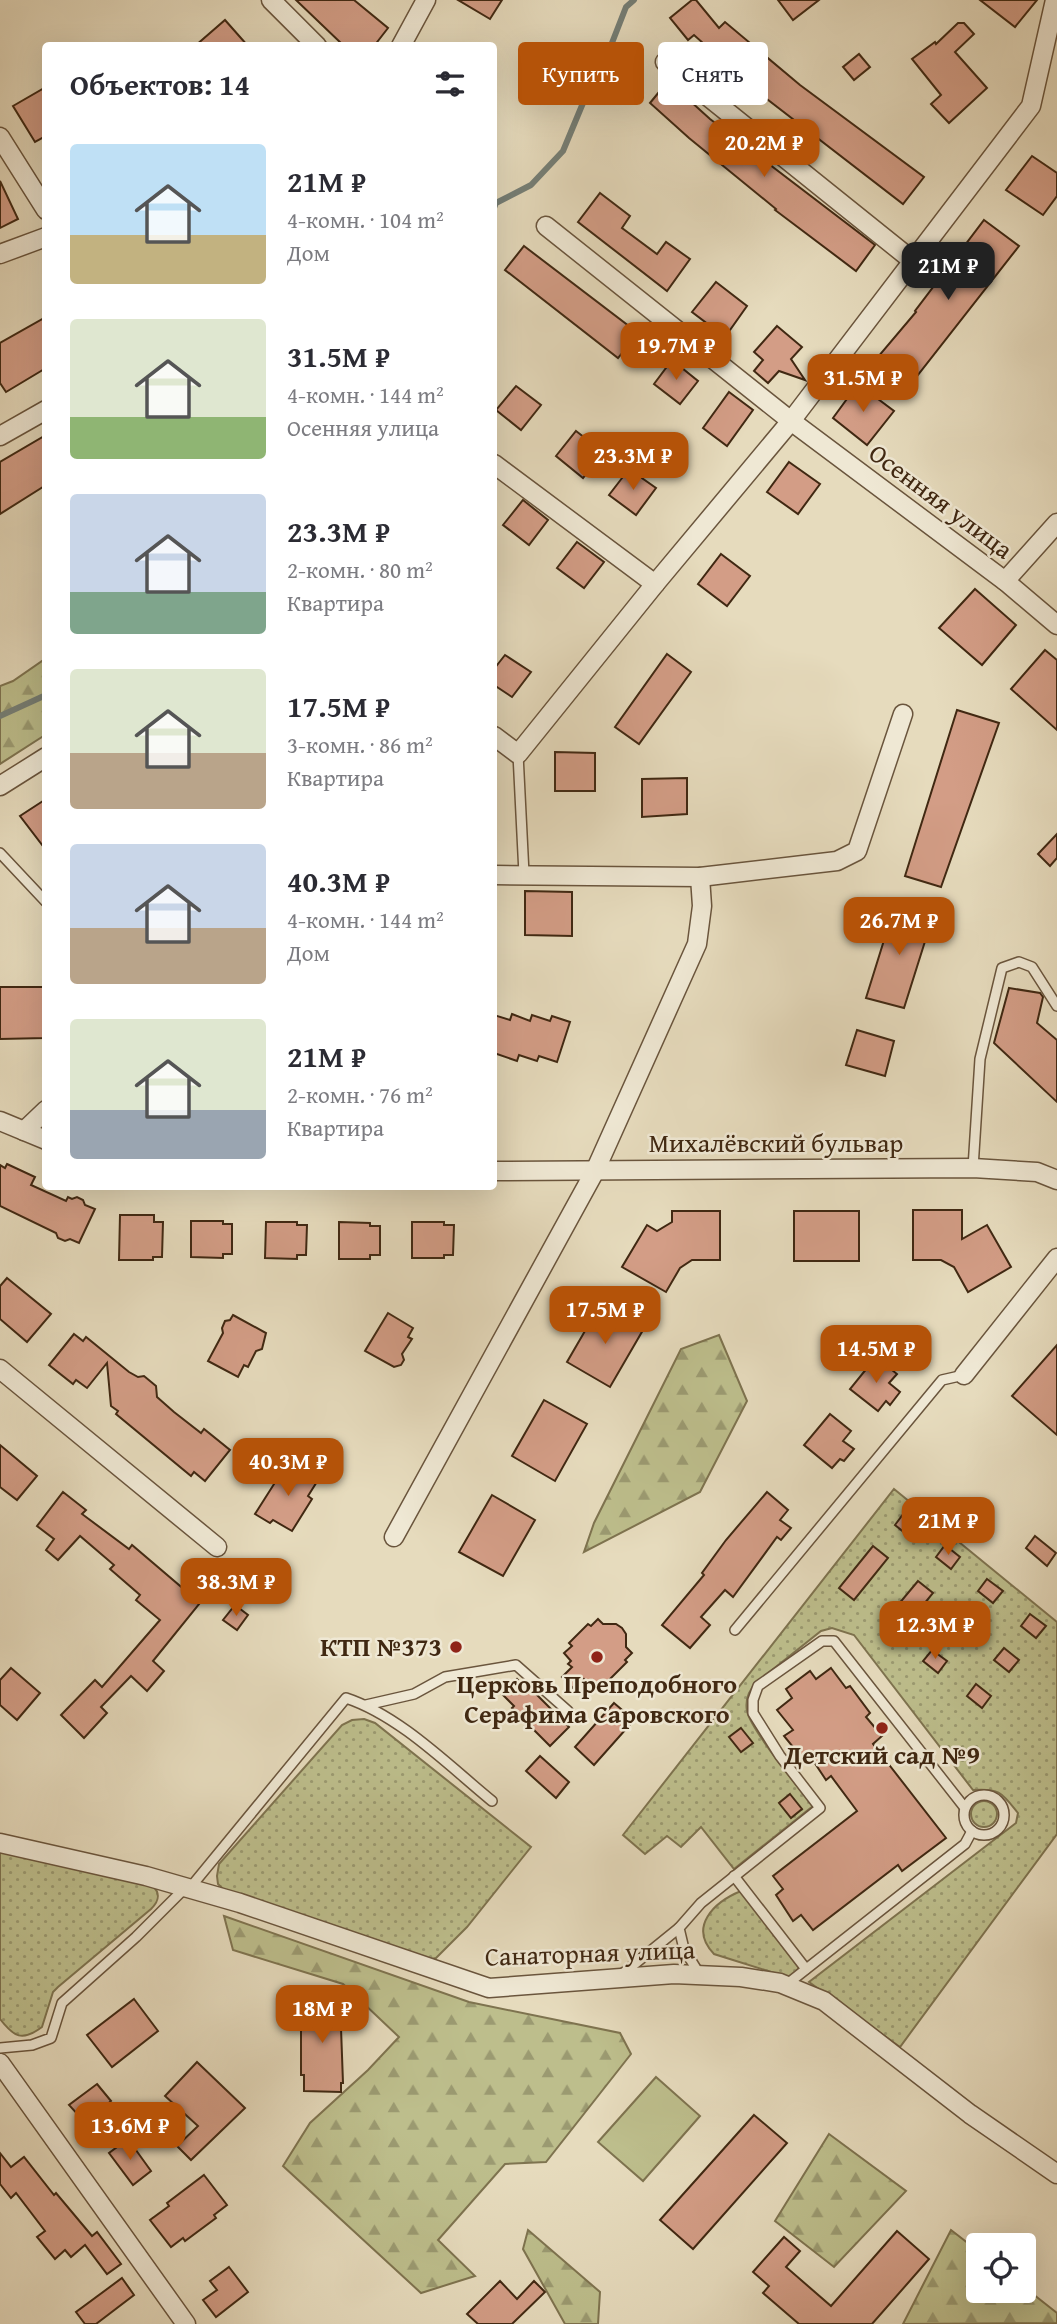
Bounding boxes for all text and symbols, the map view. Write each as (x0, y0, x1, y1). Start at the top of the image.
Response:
chip: Купить (518, 42, 644, 105)
chip: Снять (658, 42, 768, 105)
text: Объектов: 14 (70, 62, 250, 106)
icon: filters (431, 65, 469, 103)
pin: 20.2M ₽ (699, 120, 829, 179)
text: 20.2M ₽ (724, 125, 804, 158)
text: 21M ₽ (287, 159, 366, 203)
icon: home (126, 172, 210, 256)
text: 4-комн. · 104 m² (287, 203, 444, 236)
text: Дом (287, 236, 330, 269)
pin: 21M ₽ (899, 243, 997, 302)
text: 21M ₽ (918, 248, 978, 281)
pin: 19.7M ₽ (611, 322, 741, 382)
text: 19.7M ₽ (636, 328, 716, 361)
text: 31.5M ₽ (287, 334, 390, 378)
icon: home (126, 347, 210, 431)
pin: 31.5M ₽ (798, 354, 928, 414)
text: 31.5M ₽ (823, 360, 903, 393)
text: 4-комн. · 144 m² (287, 378, 444, 411)
text: Осенняя улица (287, 411, 439, 444)
pin: 23.3M ₽ (568, 433, 698, 492)
street label: Осенняя улица (861, 433, 1022, 568)
text: 23.3M ₽ (593, 438, 673, 471)
text: 23.3M ₽ (287, 509, 390, 553)
icon: home (126, 522, 210, 606)
text: 2-комн. · 80 m² (287, 553, 433, 586)
text: Квартира (287, 586, 384, 619)
text: 17.5M ₽ (287, 684, 390, 728)
icon: home (126, 697, 210, 781)
text: 3-комн. · 86 m² (287, 728, 433, 761)
text: Квартира (287, 761, 384, 794)
text: 40.3M ₽ (287, 859, 390, 903)
icon: home (126, 872, 210, 956)
pin: 26.7M ₽ (834, 898, 964, 957)
text: 4-комн. · 144 m² (287, 903, 444, 936)
text: 26.7M ₽ (859, 903, 939, 936)
text: Дом (287, 936, 330, 969)
text: 21M ₽ (287, 1034, 366, 1078)
icon: home (126, 1047, 210, 1131)
text: 2-комн. · 76 m² (287, 1078, 433, 1111)
text: Квартира (287, 1111, 384, 1144)
street label: Михалёвский бульвар (649, 1123, 903, 1162)
pin: 17.5M ₽ (540, 1286, 670, 1346)
text: 17.5M ₽ (565, 1292, 645, 1325)
pin: 14.5M ₽ (811, 1326, 941, 1385)
text: 14.5M ₽ (836, 1331, 916, 1364)
pin: 40.3M ₽ (223, 1438, 353, 1498)
text: 40.3M ₽ (248, 1444, 328, 1477)
pin: 21M ₽ (899, 1498, 997, 1557)
text: 21M ₽ (918, 1503, 978, 1536)
pin: 38.3M ₽ (171, 1558, 301, 1618)
text: 38.3M ₽ (196, 1564, 276, 1597)
pin: 12.3M ₽ (870, 1602, 1000, 1661)
text: 12.3M ₽ (895, 1607, 975, 1640)
place label: КТП №373 (320, 1627, 442, 1666)
marker: КТП №373 (448, 1639, 464, 1655)
marker: Церковь Преподобного Серафима Саровского (589, 1649, 605, 1665)
place label: Церковь Преподобного Серафима Саровского (457, 1664, 737, 1733)
marker: Детский сад №9 (874, 1720, 890, 1736)
place label: Детский сад №9 (783, 1735, 980, 1774)
street label: Санаторная улица (484, 1929, 696, 1976)
pin: 18M ₽ (273, 1986, 371, 2045)
text: 18M ₽ (292, 1991, 352, 2024)
pin: 13.6M ₽ (65, 2102, 195, 2162)
text: 13.6M ₽ (90, 2108, 170, 2141)
map controls (966, 2233, 1036, 2303)
button: locate (966, 2233, 1036, 2303)

